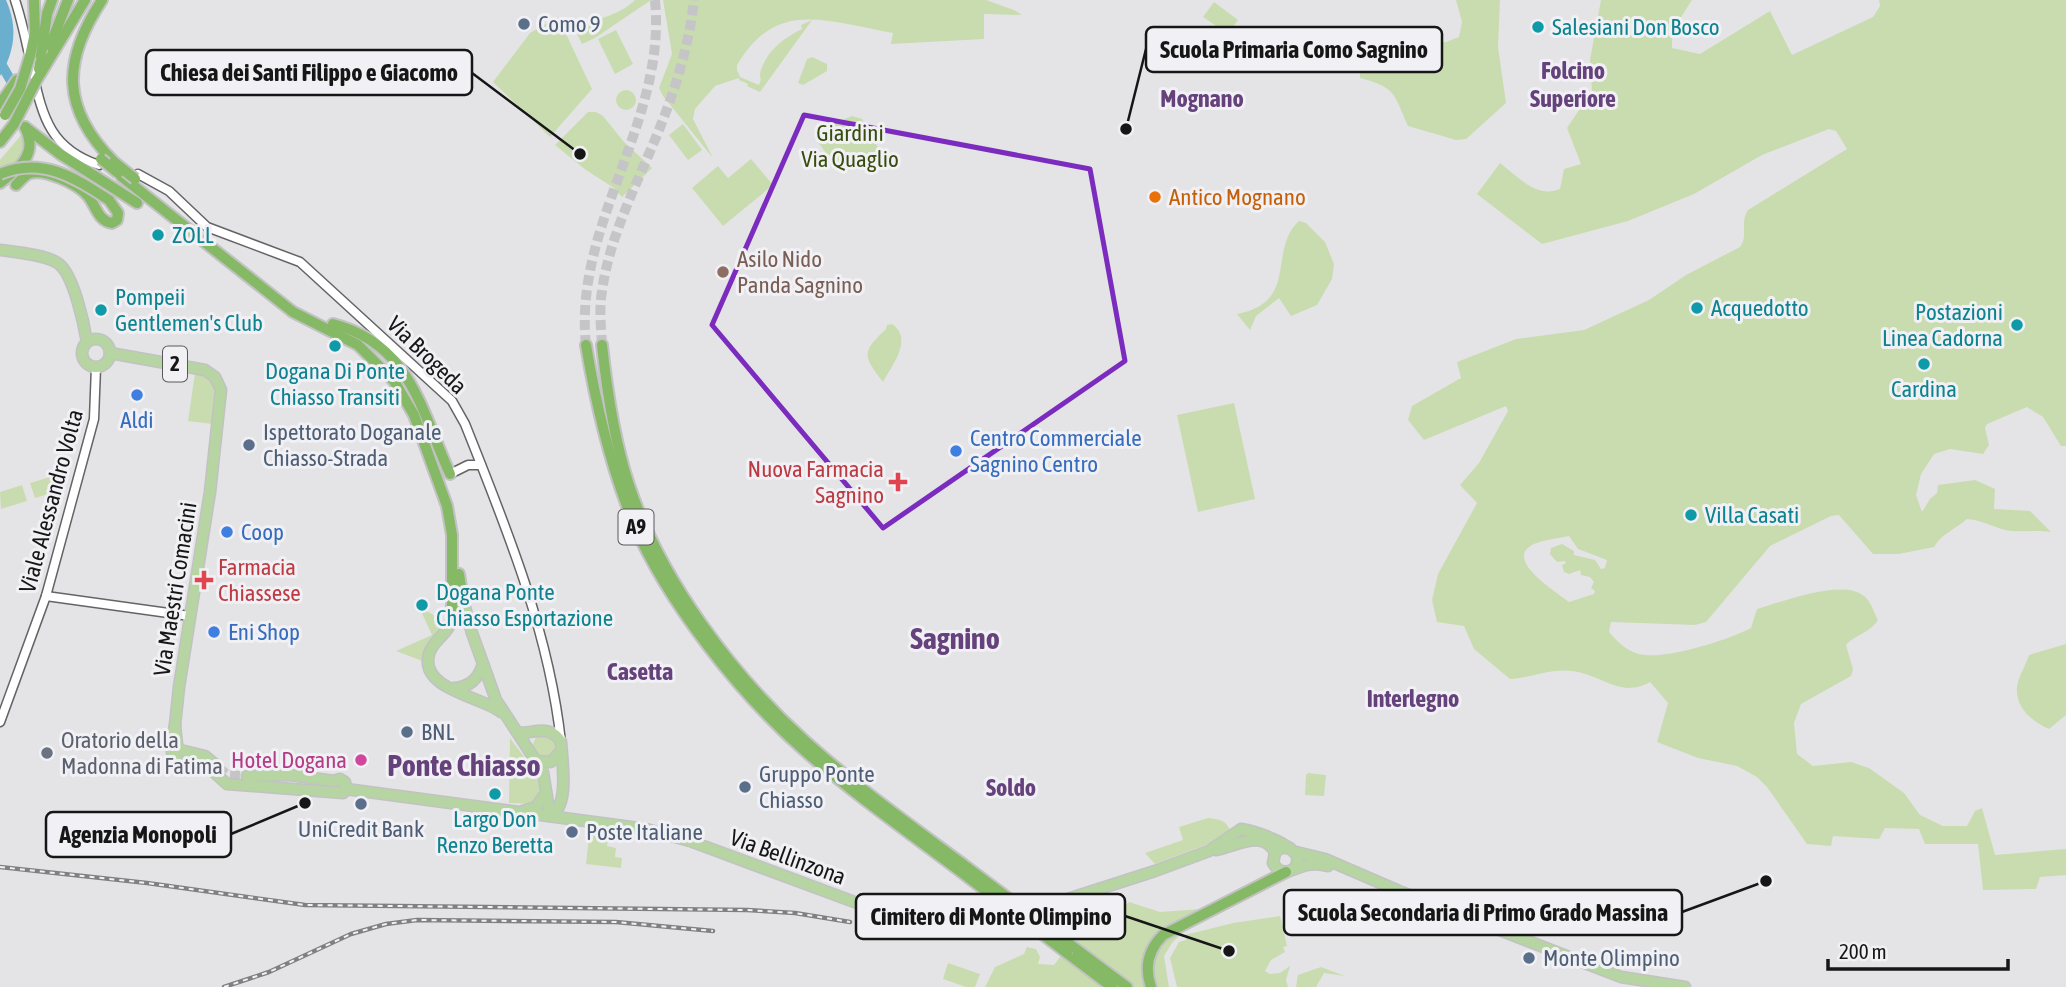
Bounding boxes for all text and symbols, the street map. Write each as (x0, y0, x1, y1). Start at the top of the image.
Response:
place label: Como 9 (538, 11, 601, 37)
place label: Salesiani Don Bosco (1552, 14, 1720, 40)
marker: Como 9 (516, 16, 532, 32)
marker: Salesiani Don Bosco (1530, 19, 1546, 35)
callout: Scuola Primaria Como Sagnino (1146, 27, 1442, 72)
text: Scuola Primaria Como Sagnino (1160, 36, 1428, 63)
callout: Chiesa dei Santi Filippo e Giacomo (146, 50, 472, 95)
district label: Folcino Superiore (1530, 57, 1616, 112)
text: Chiesa dei Santi Filippo e Giacomo (160, 59, 458, 86)
district label: Mognano (1160, 85, 1244, 112)
park label: Giardini Via Quaglio (801, 120, 899, 172)
place label: Antico Mognano (1169, 184, 1306, 210)
marker: Antico Mognano (1147, 189, 1163, 205)
place label: ZOLL (172, 222, 214, 248)
marker: ZOLL (150, 227, 166, 243)
place label: Asilo Nido Panda Sagnino (737, 246, 863, 298)
marker: Asilo Nido Panda Sagnino (715, 264, 731, 280)
place label: Pompeii Gentlemen's Club (115, 284, 263, 336)
place label: Acquedotto (1711, 295, 1809, 321)
place label: Postazioni Linea Cadorna (1882, 299, 2003, 351)
marker: Acquedotto (1689, 300, 1705, 316)
marker: Pompeii Gentlemen's Club (93, 302, 109, 318)
street label: Via Brogeda (382, 311, 472, 399)
marker: Postazioni Linea Cadorna (2009, 317, 2025, 333)
marker: Dogana Di Ponte Chiasso Transiti (327, 338, 343, 354)
road number: 2 (163, 346, 187, 382)
marker: Cardina (1916, 356, 1932, 372)
place label: Dogana Di Ponte Chiasso Transiti (265, 358, 405, 410)
place label: Cardina (1891, 376, 1957, 402)
marker: Aldi (129, 387, 145, 403)
street label: Viale Alessandro Volta (14, 406, 88, 596)
place label: Aldi (120, 407, 154, 433)
place label: Ispettorato Doganale Chiasso-Strada (263, 419, 442, 471)
place label: Centro Commerciale Sagnino Centro (970, 425, 1142, 477)
marker: Ispettorato Doganale Chiasso-Strada (241, 437, 257, 453)
marker: Centro Commerciale Sagnino Centro (948, 443, 964, 459)
place label: Nuova Farmacia Sagnino (748, 456, 884, 508)
marker: Nuova Farmacia Sagnino (890, 474, 906, 490)
street label: Via Maestri Comacini (148, 500, 202, 678)
place label: Villa Casati (1705, 502, 1799, 528)
marker: Villa Casati (1683, 507, 1699, 523)
road number: A9 (618, 510, 654, 544)
place label: Coop (241, 519, 284, 545)
marker: Coop (219, 524, 235, 540)
place label: Farmacia Chiassese (218, 554, 301, 606)
marker: Farmacia Chiassese (196, 572, 212, 588)
place label: Dogana Ponte Chiasso Esportazione (436, 579, 613, 631)
marker: Dogana Ponte Chiasso Esportazione (414, 597, 430, 613)
place label: Eni Shop (228, 619, 300, 645)
district label: Sagnino (910, 621, 1000, 655)
marker: Eni Shop (206, 624, 222, 640)
district label: Casetta (607, 658, 673, 685)
district label: Interlegno (1367, 685, 1459, 712)
place label: BNL (421, 719, 454, 745)
marker: BNL (399, 724, 415, 740)
place label: Oratorio della Madonna di Fatima (61, 727, 223, 779)
marker: Oratorio della Madonna di Fatima (39, 745, 55, 761)
place label: Hotel Dogana (231, 747, 347, 773)
district label: Ponte Chiasso (387, 748, 541, 782)
marker: Hotel Dogana (353, 752, 369, 768)
place label: Gruppo Ponte Chiasso (759, 761, 875, 813)
district label: Soldo (986, 774, 1036, 801)
marker: Gruppo Ponte Chiasso (737, 779, 753, 795)
marker: Largo Don Renzo Beretta (487, 786, 503, 802)
marker: UniCredit Bank (353, 796, 369, 812)
place label: Largo Don Renzo Beretta (436, 806, 554, 858)
callout: Agenzia Monopoli (46, 812, 231, 857)
place label: UniCredit Bank (298, 816, 424, 842)
place label: Poste Italiane (586, 819, 703, 845)
text: Agenzia Monopoli (58, 821, 217, 848)
marker: Poste Italiane (564, 824, 580, 840)
street label: Via Bellinzona (727, 824, 849, 890)
callout: Scuola Secondaria di Primo Grado Massina (1284, 890, 1682, 935)
callout: Cimitero di Monte Olimpino (856, 894, 1125, 939)
text: Scuola Secondaria di Primo Grado Massina (1298, 899, 1668, 926)
text: Cimitero di Monte Olimpino (870, 903, 1112, 930)
scale bar (1828, 928, 2008, 972)
text: 200 m (1839, 939, 1887, 963)
place label: Monte Olimpino (1543, 945, 1680, 971)
marker: Monte Olimpino (1521, 950, 1537, 966)

